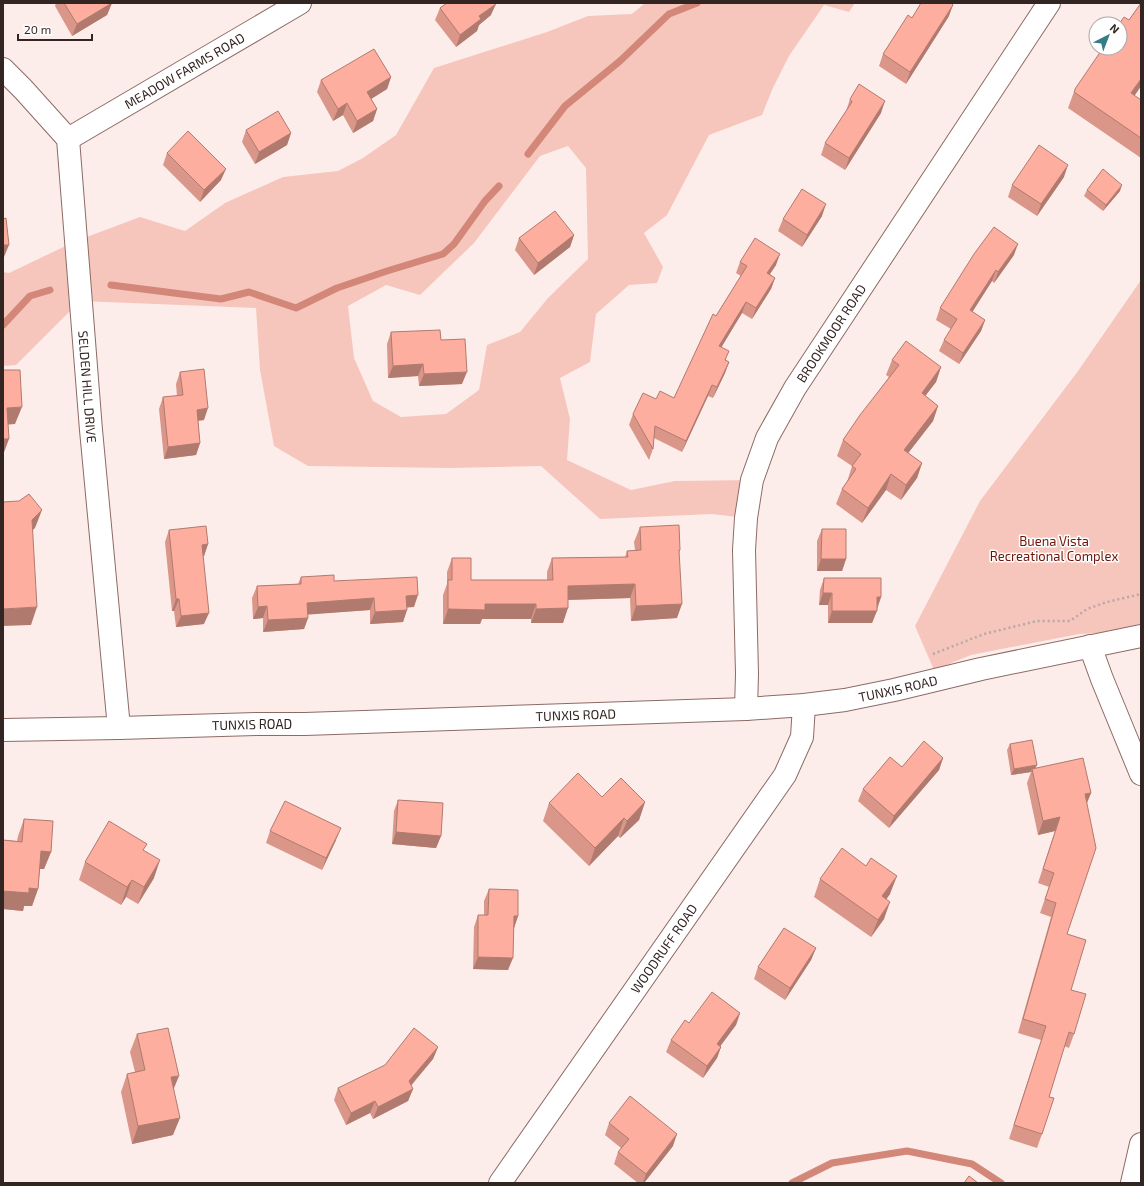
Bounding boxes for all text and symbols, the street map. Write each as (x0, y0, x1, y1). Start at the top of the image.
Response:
scale bar (18, 16, 92, 42)
north arrow (1088, 16, 1128, 56)
text: N (1108, 21, 1122, 36)
text: 20 m (24, 22, 51, 36)
street label: MEADOW FARMS ROAD (121, 29, 247, 112)
street label: BROOKMOOR ROAD (793, 281, 869, 385)
street label: SELDEN HILL DRIVE (75, 330, 100, 444)
park label: Buena Vista Recreational Complex (990, 533, 1118, 564)
street label: TUNXIS ROAD (857, 672, 939, 705)
street label: TUNXIS ROAD (535, 705, 616, 724)
street label: TUNXIS ROAD (212, 716, 292, 733)
street label: WOODRUFF ROAD (627, 901, 700, 996)

